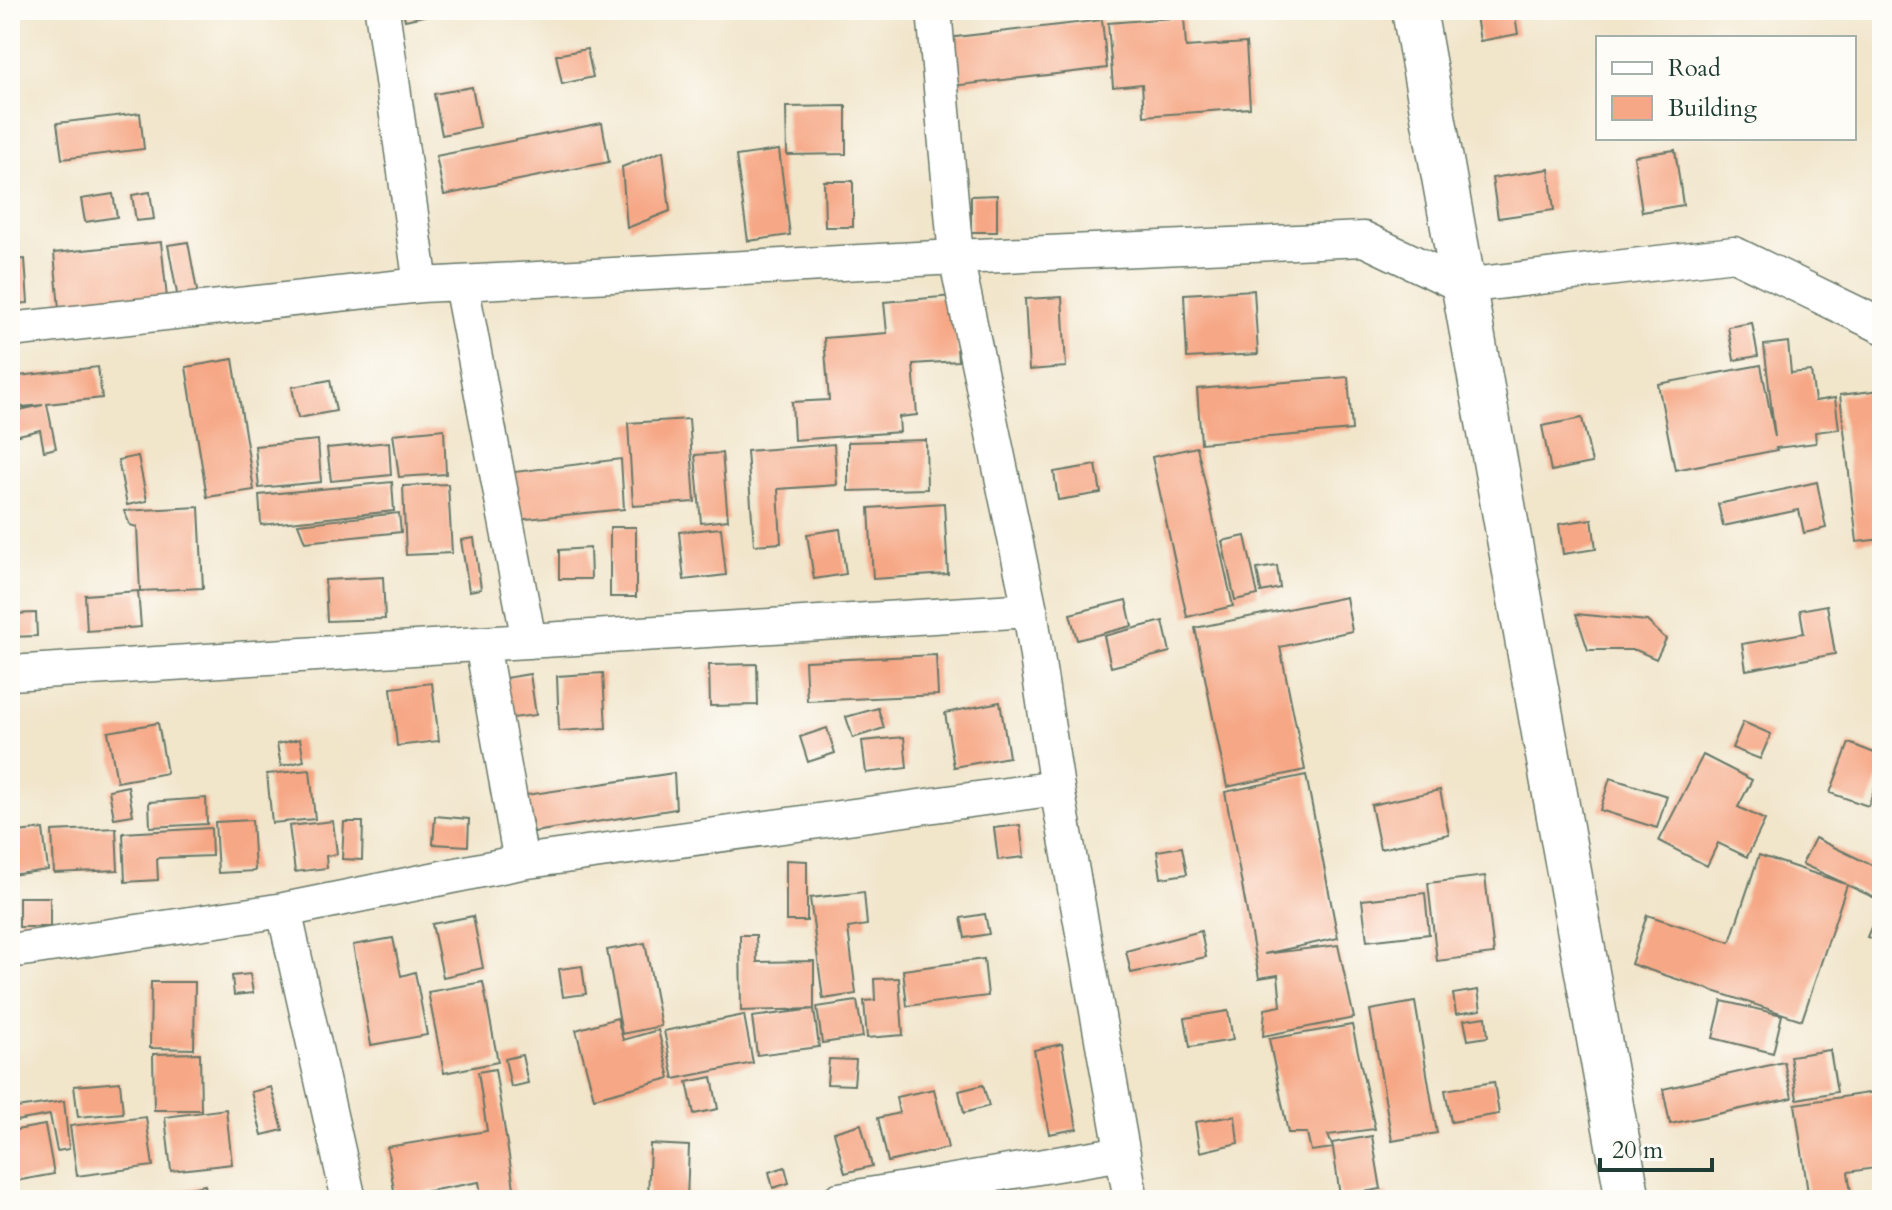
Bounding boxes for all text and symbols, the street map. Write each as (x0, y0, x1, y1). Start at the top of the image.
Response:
legend (1596, 36, 1856, 140)
text: Road (1668, 52, 1721, 85)
text: Building (1668, 92, 1758, 125)
scale bar (1600, 1122, 1712, 1172)
text: 20 m (1612, 1134, 1664, 1167)

